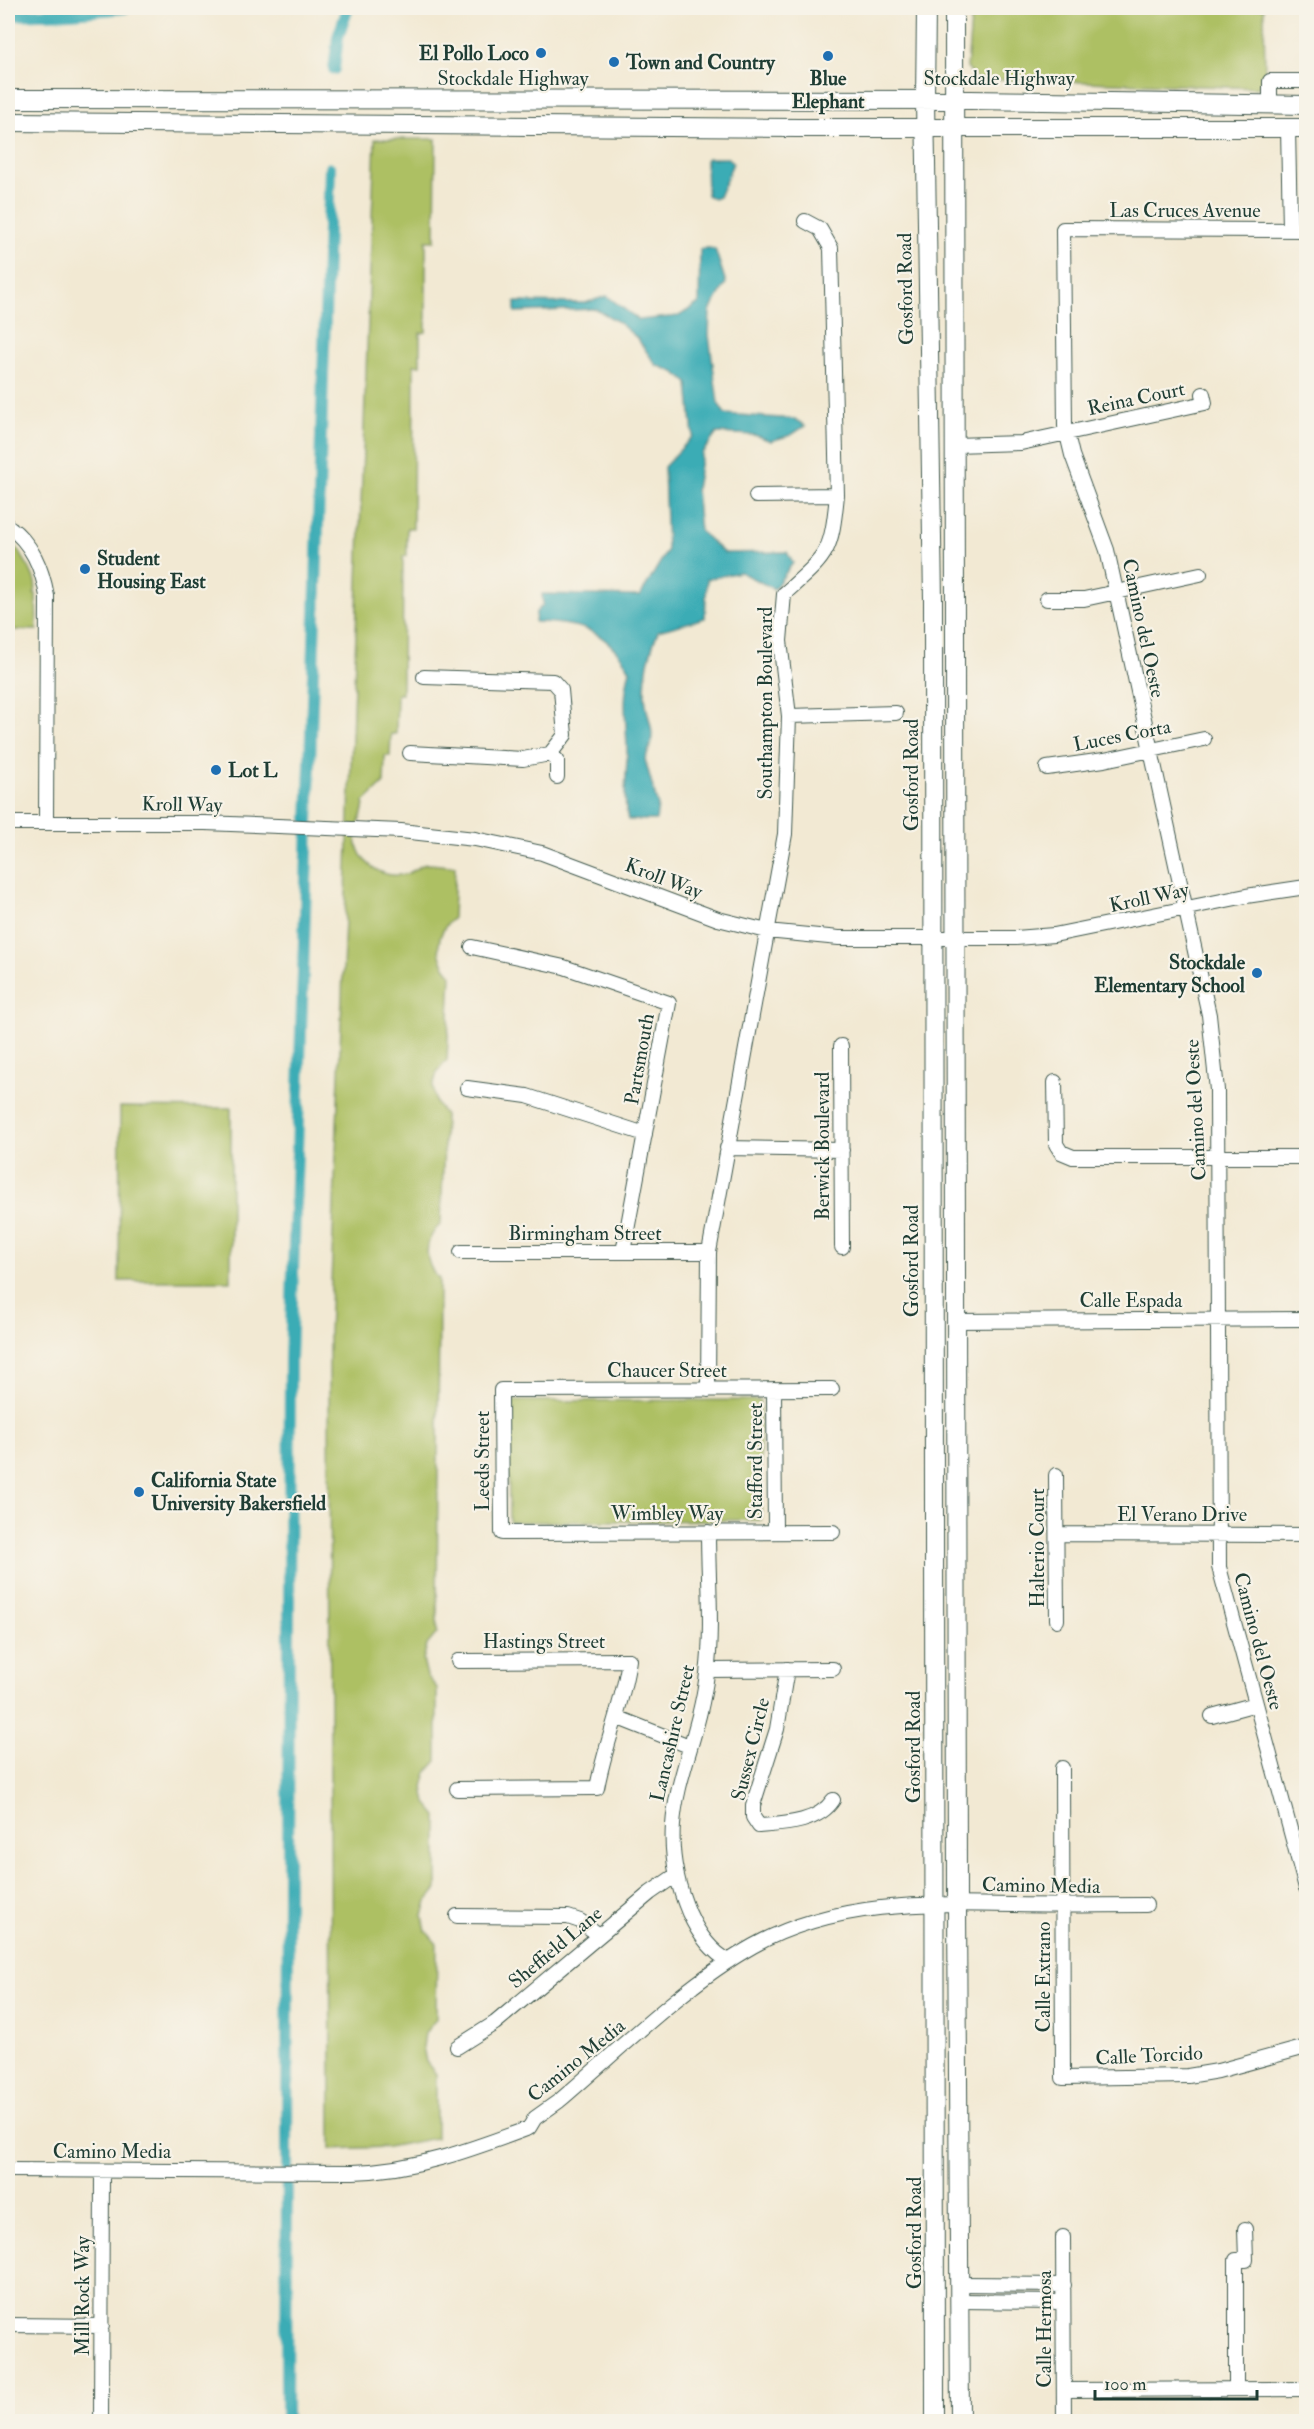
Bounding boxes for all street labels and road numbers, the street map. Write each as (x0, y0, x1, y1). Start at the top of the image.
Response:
street label: Stockdale Highway (437, 66, 590, 91)
street label: Stockdale Highway (923, 66, 1076, 91)
street label: Las Cruces Avenue (1109, 198, 1261, 223)
street label: Gosford Road (892, 232, 919, 345)
street label: Reina Court (1085, 376, 1188, 421)
street label: Camino del Oeste (1117, 556, 1170, 700)
street label: Southampton Boulevard (753, 606, 779, 799)
street label: Luces Corta (1071, 714, 1174, 757)
street label: Gosford Road (899, 719, 924, 831)
street label: Kroll Way (141, 791, 224, 818)
street label: Kroll Way (622, 852, 707, 905)
street label: Kroll Way (1107, 877, 1192, 918)
street label: Partsmouth (619, 1011, 660, 1107)
street label: Camino del Oeste (1179, 1039, 1212, 1181)
street label: Berwick Boulevard (810, 1071, 835, 1220)
street label: Gosford Road (899, 1205, 924, 1317)
street label: Birmingham Street (508, 1221, 662, 1246)
street label: Calle Espada (1079, 1288, 1183, 1314)
street label: Chaucer Street (607, 1358, 728, 1383)
street label: Stafford Street (743, 1402, 768, 1519)
street label: Leeds Street (470, 1410, 495, 1511)
street label: Halterio Court (1025, 1488, 1050, 1608)
street label: Wimbley Way (610, 1501, 725, 1526)
street label: El Verano Drive (1117, 1502, 1247, 1527)
street label: Camino del Oeste (1228, 1570, 1289, 1713)
street label: Hastings Street (483, 1629, 606, 1654)
street label: Lancashire Street (645, 1662, 701, 1804)
street label: Gosford Road (901, 1691, 926, 1803)
street label: Sussex Circle (726, 1695, 775, 1803)
street label: Camino Media (982, 1872, 1101, 1899)
street label: Sheffield Lane (503, 1901, 607, 1994)
street label: Calle Extrano (1031, 1922, 1056, 2032)
street label: Camino Media (522, 2013, 631, 2107)
street label: Calle Torcido (1095, 2040, 1203, 2071)
street label: Camino Media (53, 2139, 172, 2164)
street label: Gosford Road (902, 2177, 927, 2289)
street label: Mill Rock Way (70, 2235, 95, 2356)
street label: Calle Hermosa (1032, 2269, 1057, 2388)

